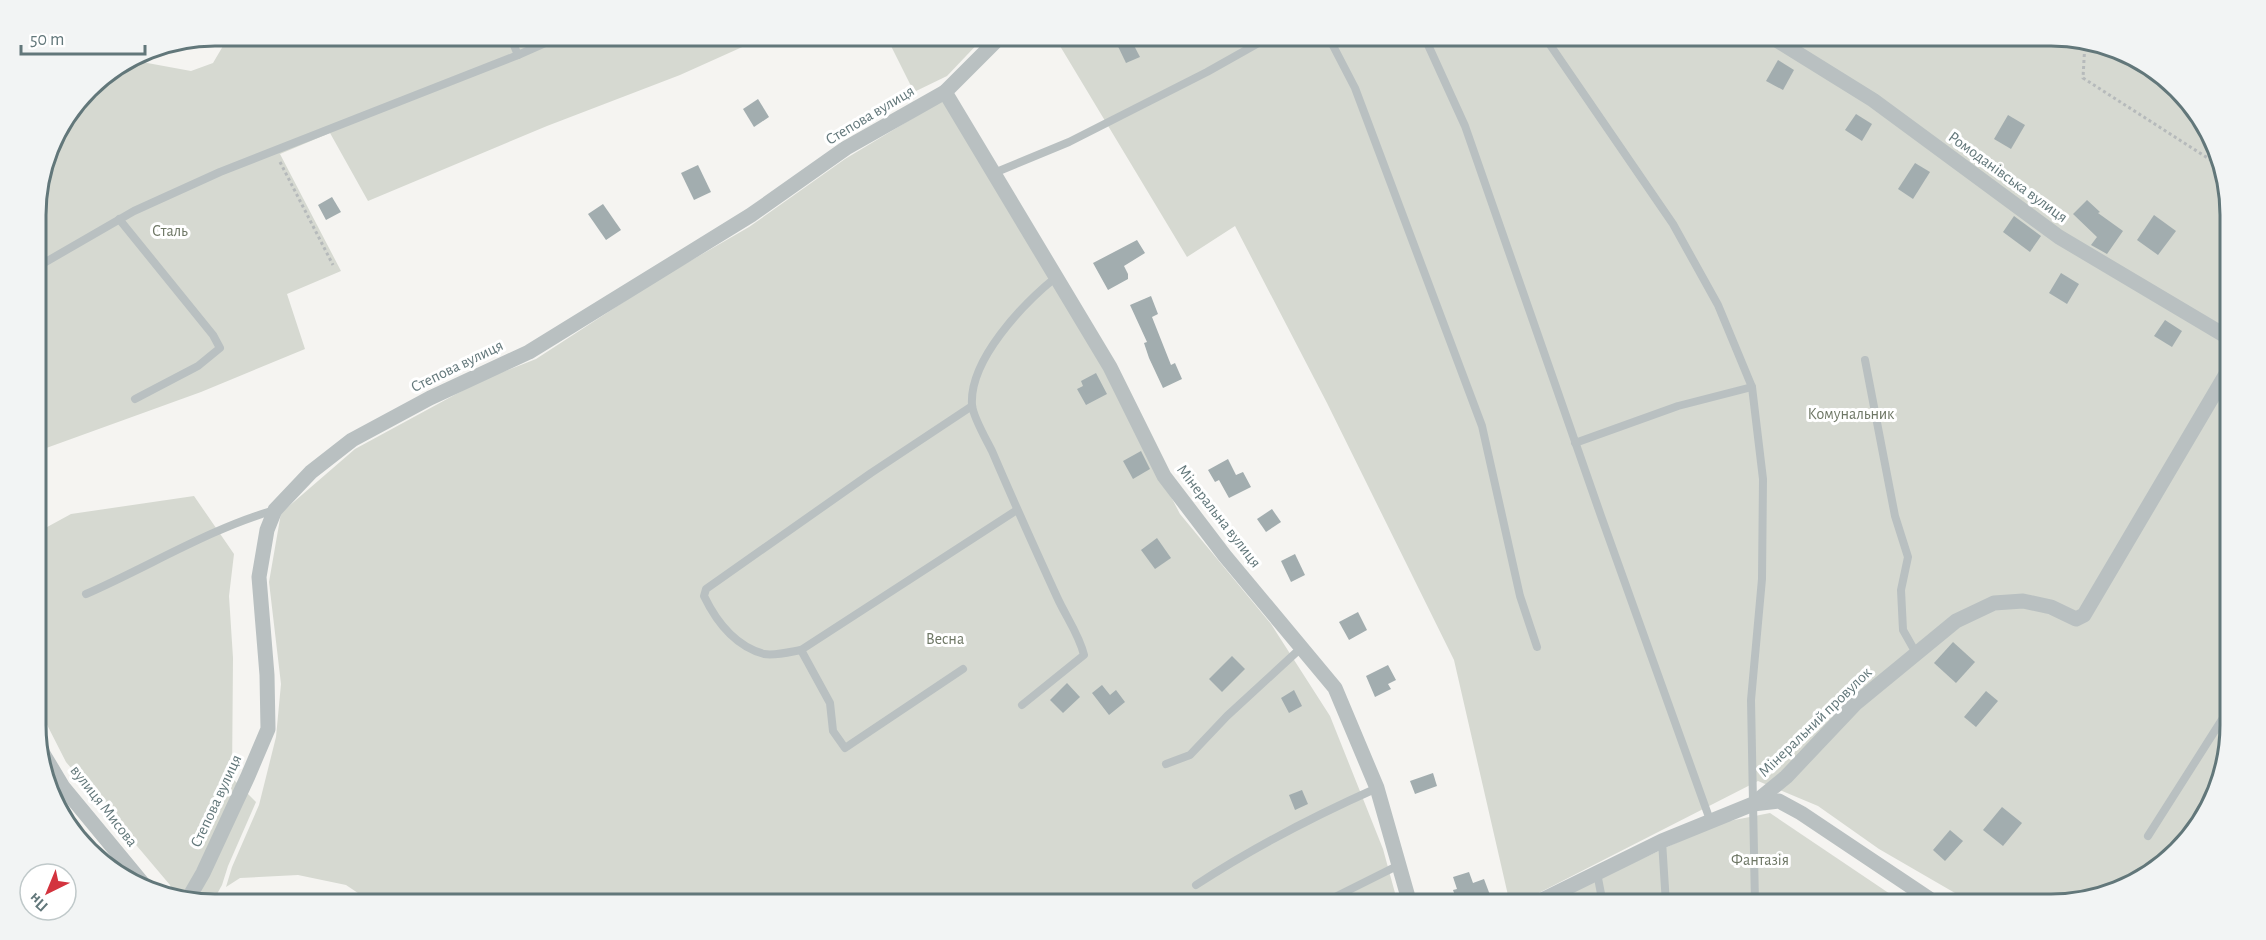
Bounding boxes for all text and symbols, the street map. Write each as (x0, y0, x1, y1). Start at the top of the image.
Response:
scale bar (21, 18, 146, 56)
text: 50 m (30, 31, 64, 49)
street label: Степова вулиця (823, 82, 918, 149)
street label: Ромоданівська вулиця (1945, 128, 2071, 226)
park label: Сталь (152, 223, 188, 239)
street label: Степова вулиця (408, 337, 506, 396)
park label: Комунальник (1808, 406, 1895, 423)
street label: Мінеральна вулиця (1173, 461, 1264, 571)
park label: Весна (926, 631, 964, 647)
street label: Мінеральний провулок (1755, 664, 1876, 781)
street label: Степова вулиця (188, 752, 245, 850)
street label: вулиця Мисова (67, 762, 141, 850)
park label: Фантазія (1731, 852, 1789, 868)
north arrow (18, 862, 78, 922)
text: Пн (26, 890, 51, 915)

